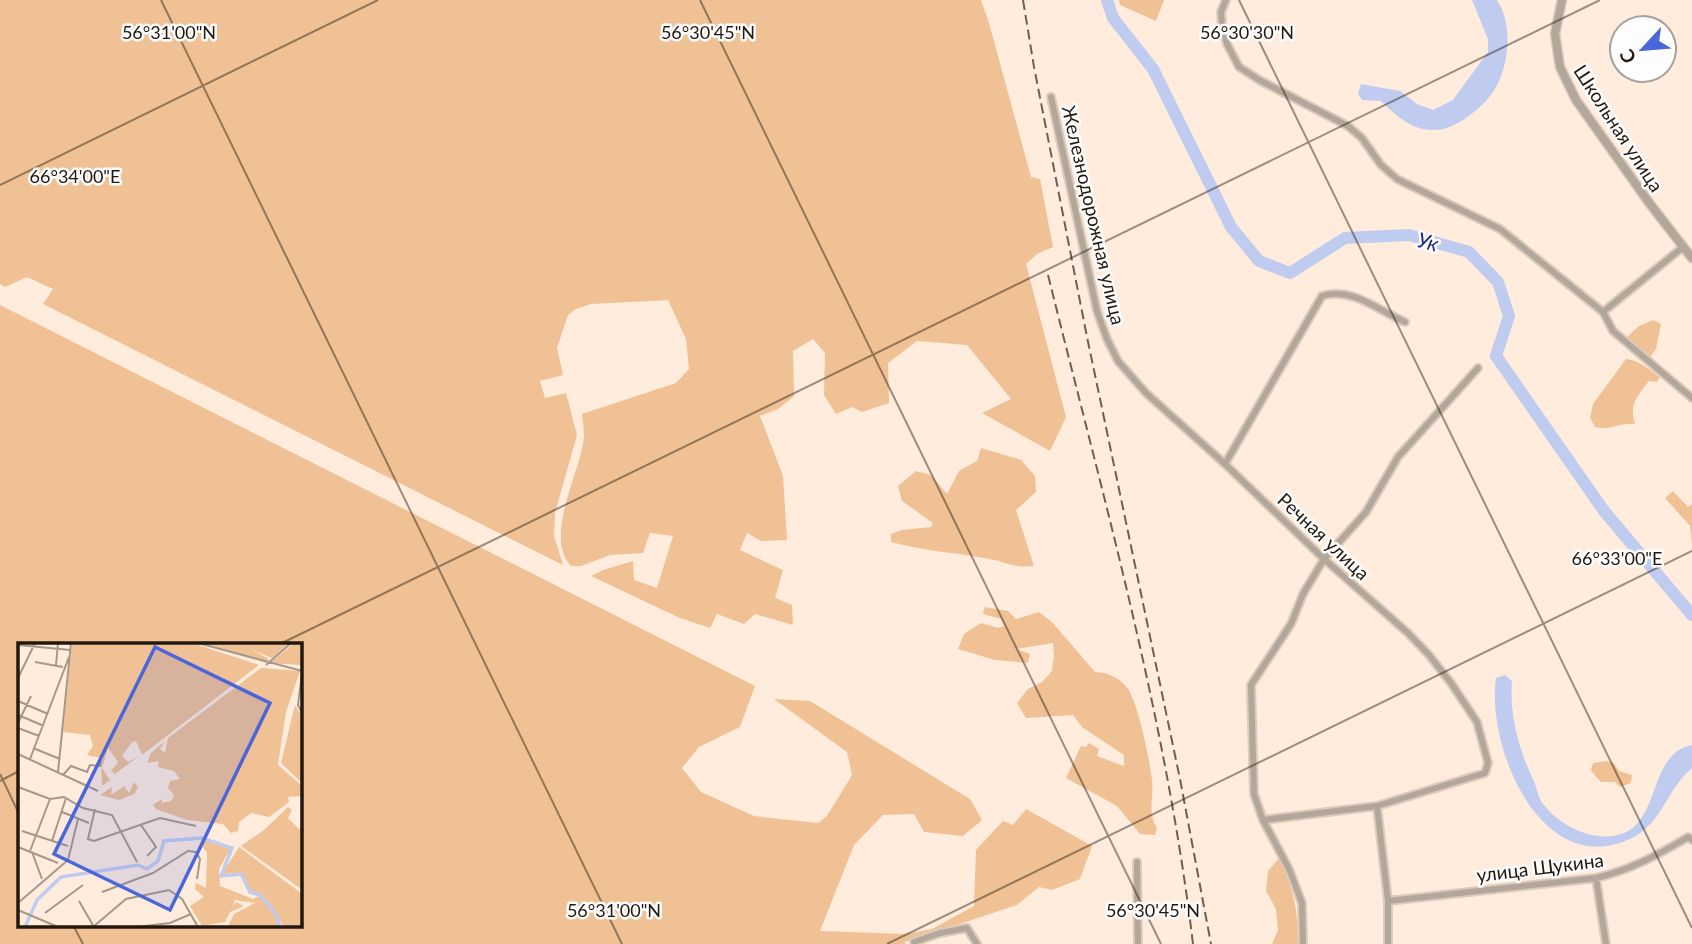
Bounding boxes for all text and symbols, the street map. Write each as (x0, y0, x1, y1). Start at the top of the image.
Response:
north arrow (1608, 14, 1678, 84)
text: 56°31'00"N (122, 21, 216, 43)
text: 56°30'45"N (661, 21, 755, 43)
text: 56°30'30"N (1200, 21, 1294, 43)
text: С (1614, 46, 1640, 67)
street label: Школьная улица (1569, 60, 1669, 196)
street label: Железнодорожная улица (1058, 103, 1130, 327)
text: 66°34'00"E (30, 165, 120, 187)
water label: Ук (1415, 226, 1441, 256)
street label: Речная улица (1273, 488, 1375, 584)
text: 66°33'00"E (1572, 547, 1662, 569)
inset map (18, 643, 301, 926)
street label: улица Щукина (1475, 848, 1605, 886)
text: 56°31'00"N (567, 899, 661, 921)
text: 56°30'45"N (1106, 899, 1200, 921)

